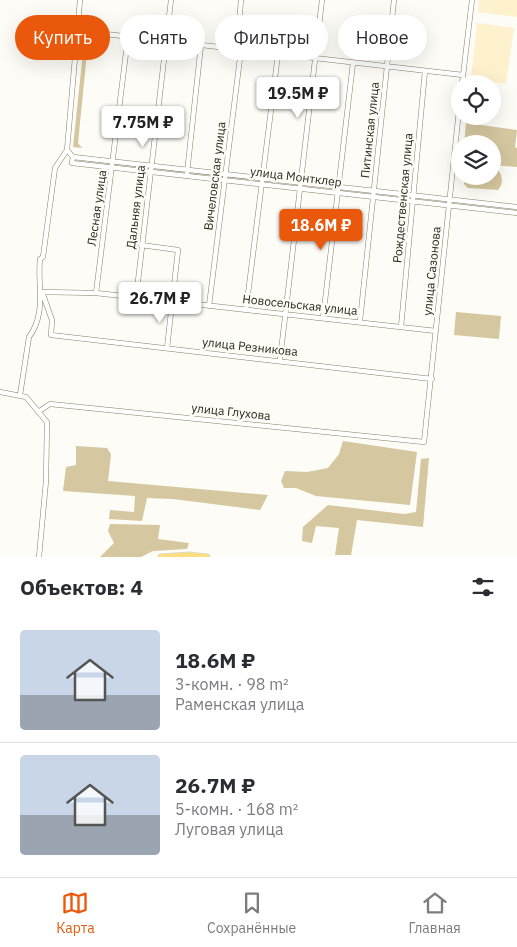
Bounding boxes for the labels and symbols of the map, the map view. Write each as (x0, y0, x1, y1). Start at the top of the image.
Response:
pin: 19.5M ₽ (252, 76, 344, 119)
street label: Питинская улица (357, 81, 382, 179)
pin: 7.75M ₽ (97, 106, 189, 148)
street label: Вичеловская улица (200, 120, 229, 231)
street label: Рождественская улица (389, 132, 416, 263)
street label: улица Монтклер (249, 163, 343, 190)
street label: Дальняя улица (123, 164, 148, 250)
street label: Лесная улица (84, 168, 109, 247)
pin: 18.6M ₽ (275, 208, 367, 251)
street label: улица Сазонова (419, 225, 444, 316)
pin: 26.7M ₽ (114, 282, 206, 324)
street label: Новосельская улица (242, 291, 359, 318)
street label: улица Резникова (202, 334, 299, 359)
street label: улица Глухова (191, 400, 272, 423)

